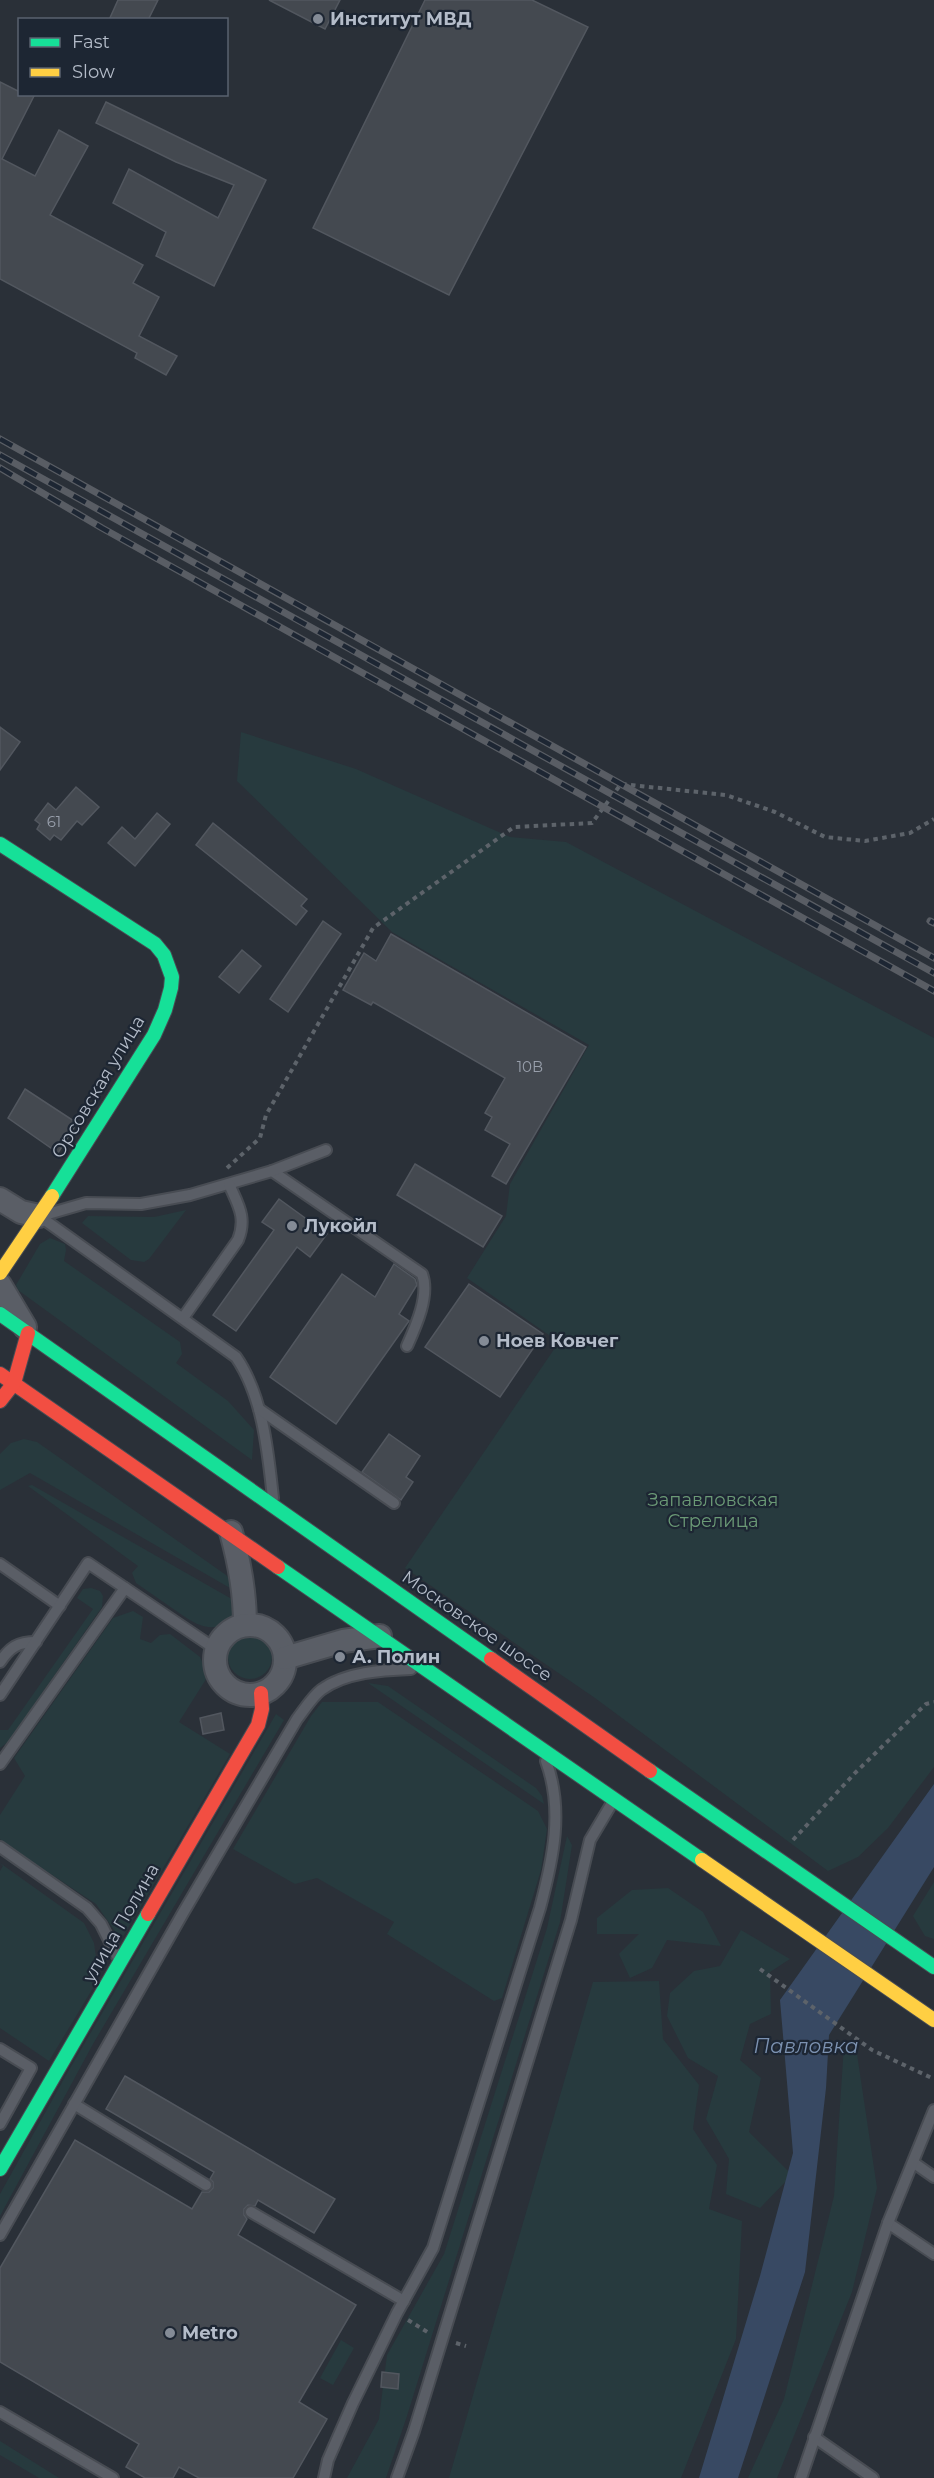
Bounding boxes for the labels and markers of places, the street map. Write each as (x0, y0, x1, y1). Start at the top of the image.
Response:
place label: Институт МВД (330, 8, 472, 30)
marker: Институт МВД (311, 12, 325, 26)
place label: Лукойл (304, 1215, 377, 1237)
marker: Лукойл (285, 1219, 299, 1233)
place label: Ноев Ковчег (496, 1330, 619, 1352)
marker: Ноев Ковчег (477, 1334, 491, 1348)
place label: А. Полин (352, 1646, 440, 1668)
marker: А. Полин (333, 1650, 347, 1664)
place label: Metro (182, 2322, 238, 2344)
marker: Metro (163, 2326, 177, 2340)

